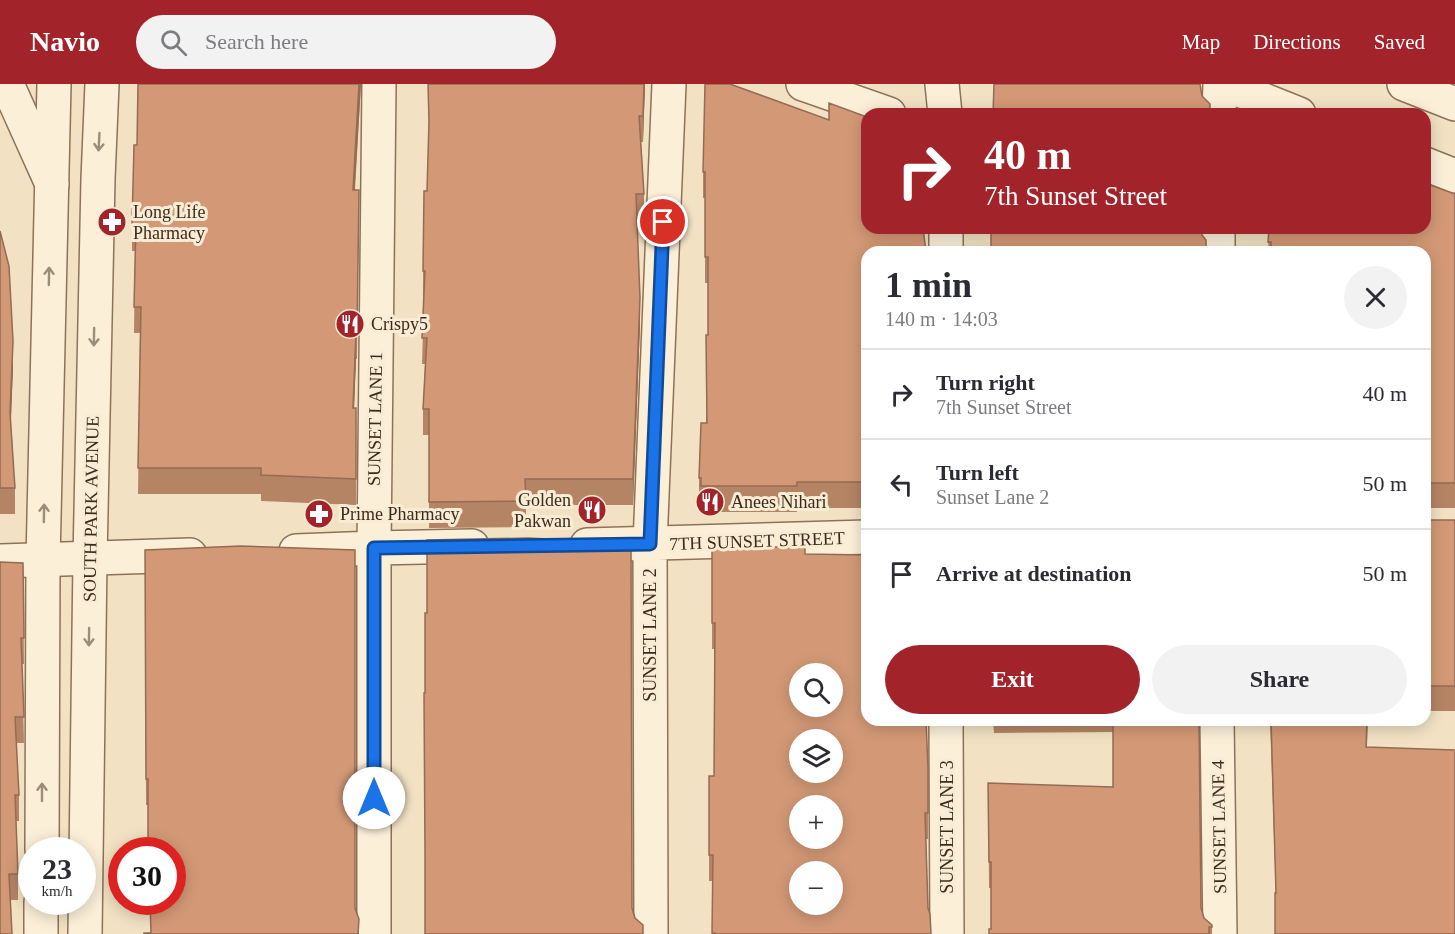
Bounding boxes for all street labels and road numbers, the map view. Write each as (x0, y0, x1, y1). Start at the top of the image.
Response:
street label: SUNSET LANE 1 (364, 352, 386, 486)
street label: SOUTH PARK AVENUE (79, 416, 103, 602)
street label: 7TH SUNSET STREET (669, 528, 845, 554)
street label: SUNSET LANE 2 (640, 568, 660, 702)
street label: SUNSET LANE 3 (937, 760, 957, 894)
street label: SUNSET LANE 4 (1208, 760, 1230, 894)

